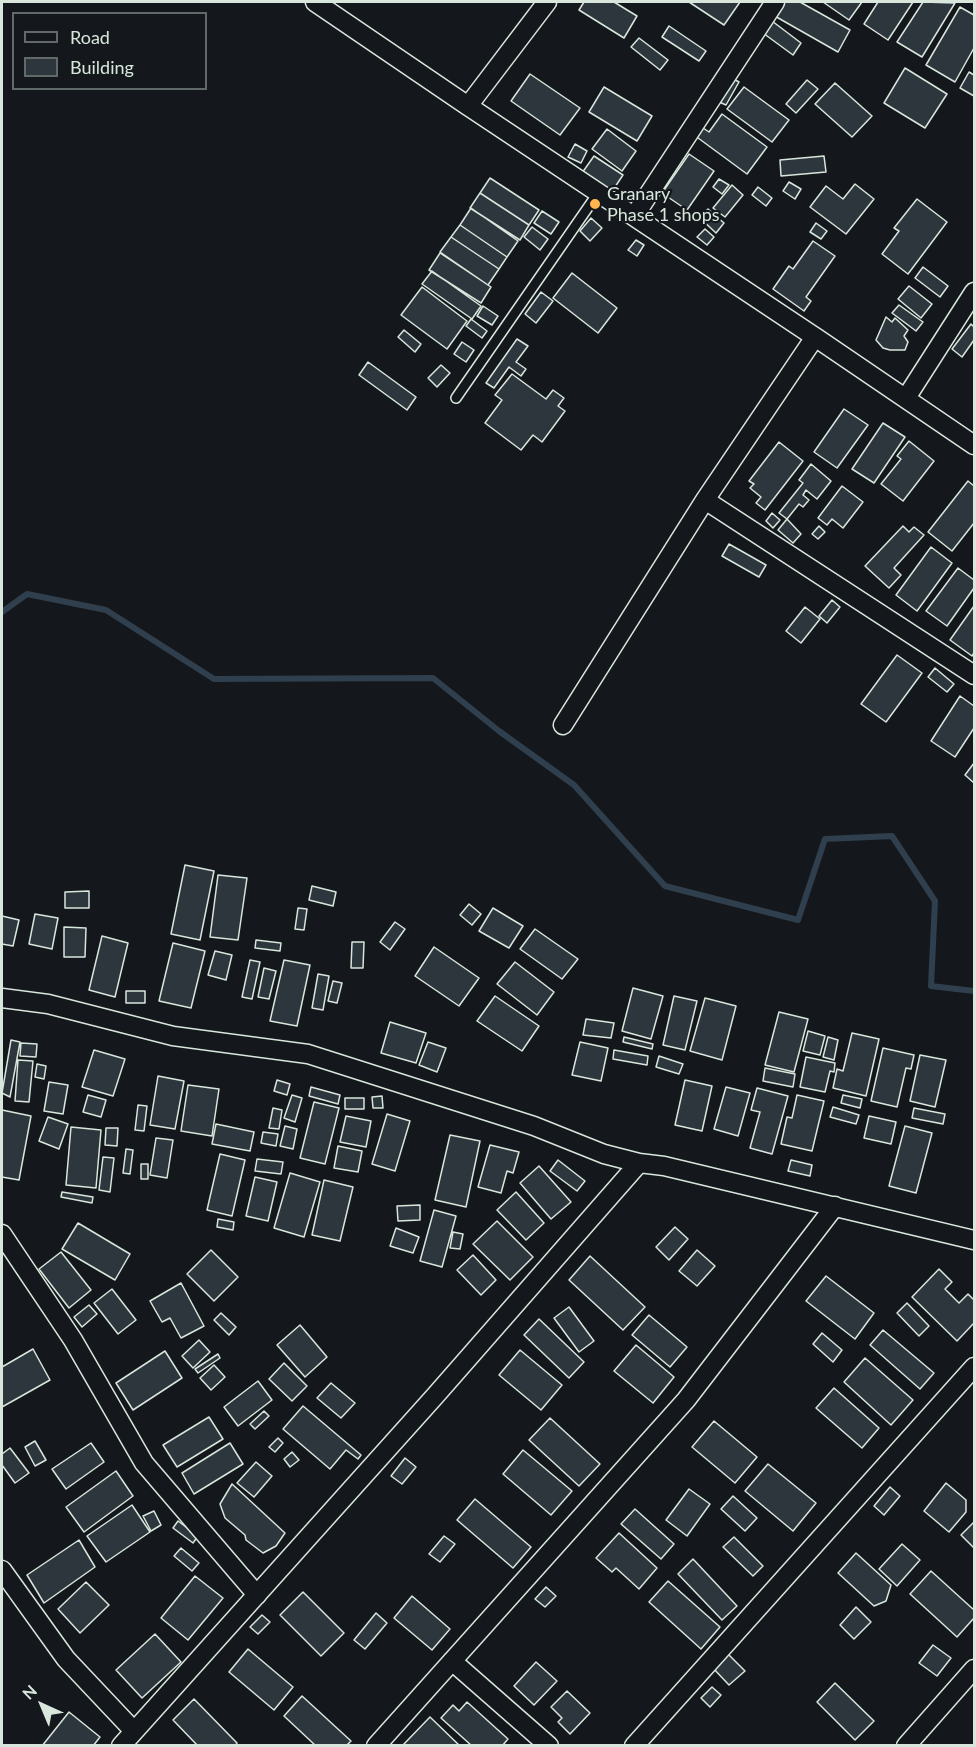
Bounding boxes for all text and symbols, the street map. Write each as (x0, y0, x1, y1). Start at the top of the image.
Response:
legend (12, 12, 207, 90)
text: Road (70, 26, 110, 48)
text: Building (70, 56, 134, 78)
place label: Granary Phase 1 shops (607, 183, 720, 226)
marker: Granary Phase 1 shops (588, 197, 602, 211)
north arrow (12, 1675, 72, 1735)
text: N (18, 1681, 40, 1703)

